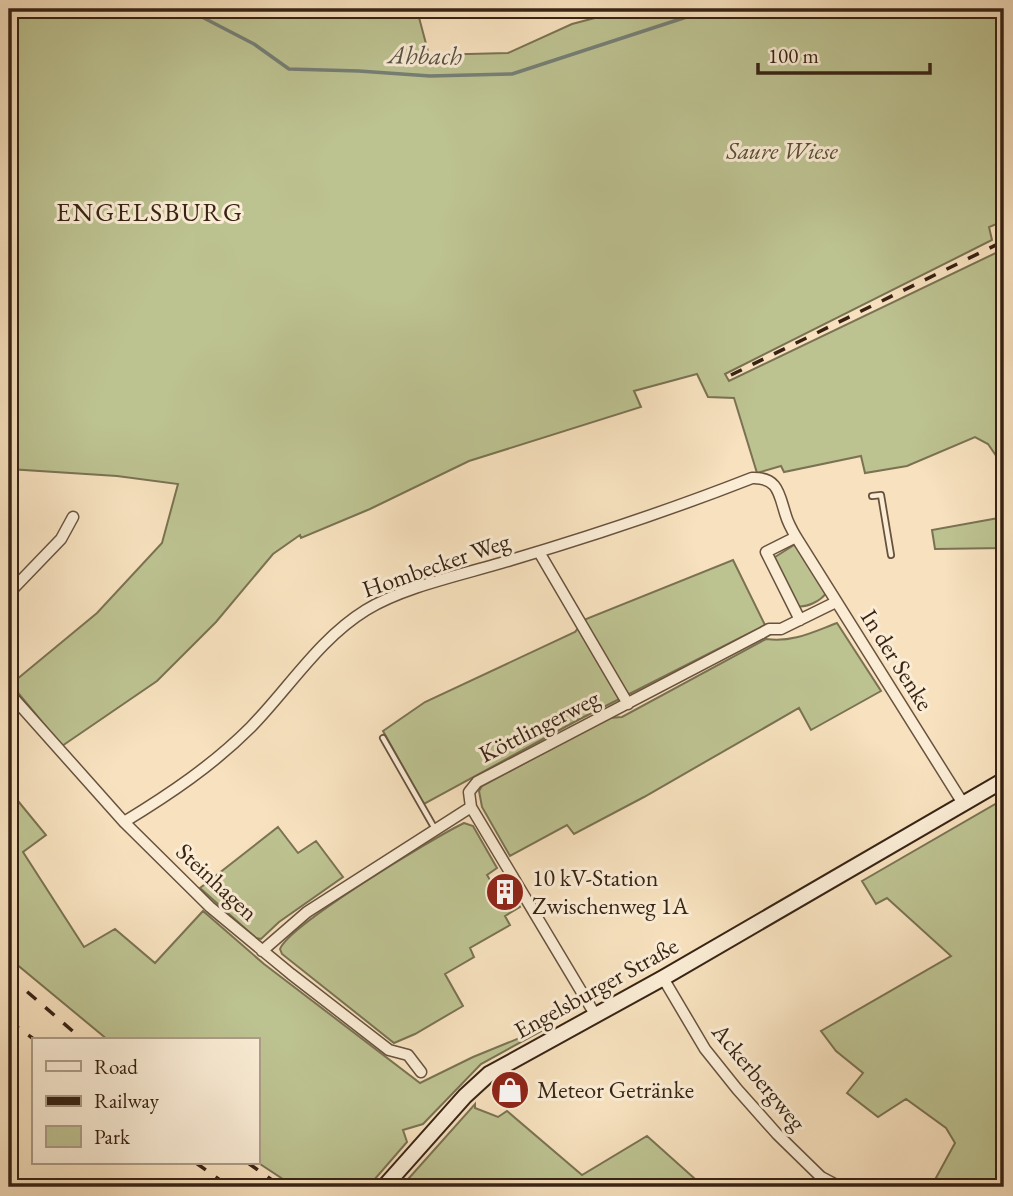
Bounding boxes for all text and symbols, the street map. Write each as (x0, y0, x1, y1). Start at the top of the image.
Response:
scale bar (758, 32, 929, 76)
water label: Ahbach (386, 37, 463, 73)
text: 100 m (768, 42, 819, 69)
park label: Saure Wiese (725, 135, 838, 166)
district label: ENGELSBURG (56, 195, 244, 229)
street label: Hombecker Weg (358, 525, 514, 604)
street label: In der Senke (854, 603, 941, 716)
street label: Köttlingerweg (473, 682, 605, 769)
street label: Steinhagen (170, 836, 265, 928)
place label: 10 kV-Station Zwischenweg 1A (532, 862, 689, 921)
building icon: 10 kV-Station Zwischenweg 1A (484, 871, 526, 913)
street label: Engelsburger Straße (508, 930, 683, 1045)
street label: Ackerbergweg (705, 1016, 814, 1137)
legend (32, 1038, 259, 1164)
text: Road (94, 1053, 138, 1080)
shop icon: Meteor Getränke (489, 1069, 531, 1111)
place label: Meteor Getränke (537, 1074, 694, 1105)
text: Railway (94, 1087, 160, 1114)
text: Park (94, 1123, 131, 1150)

